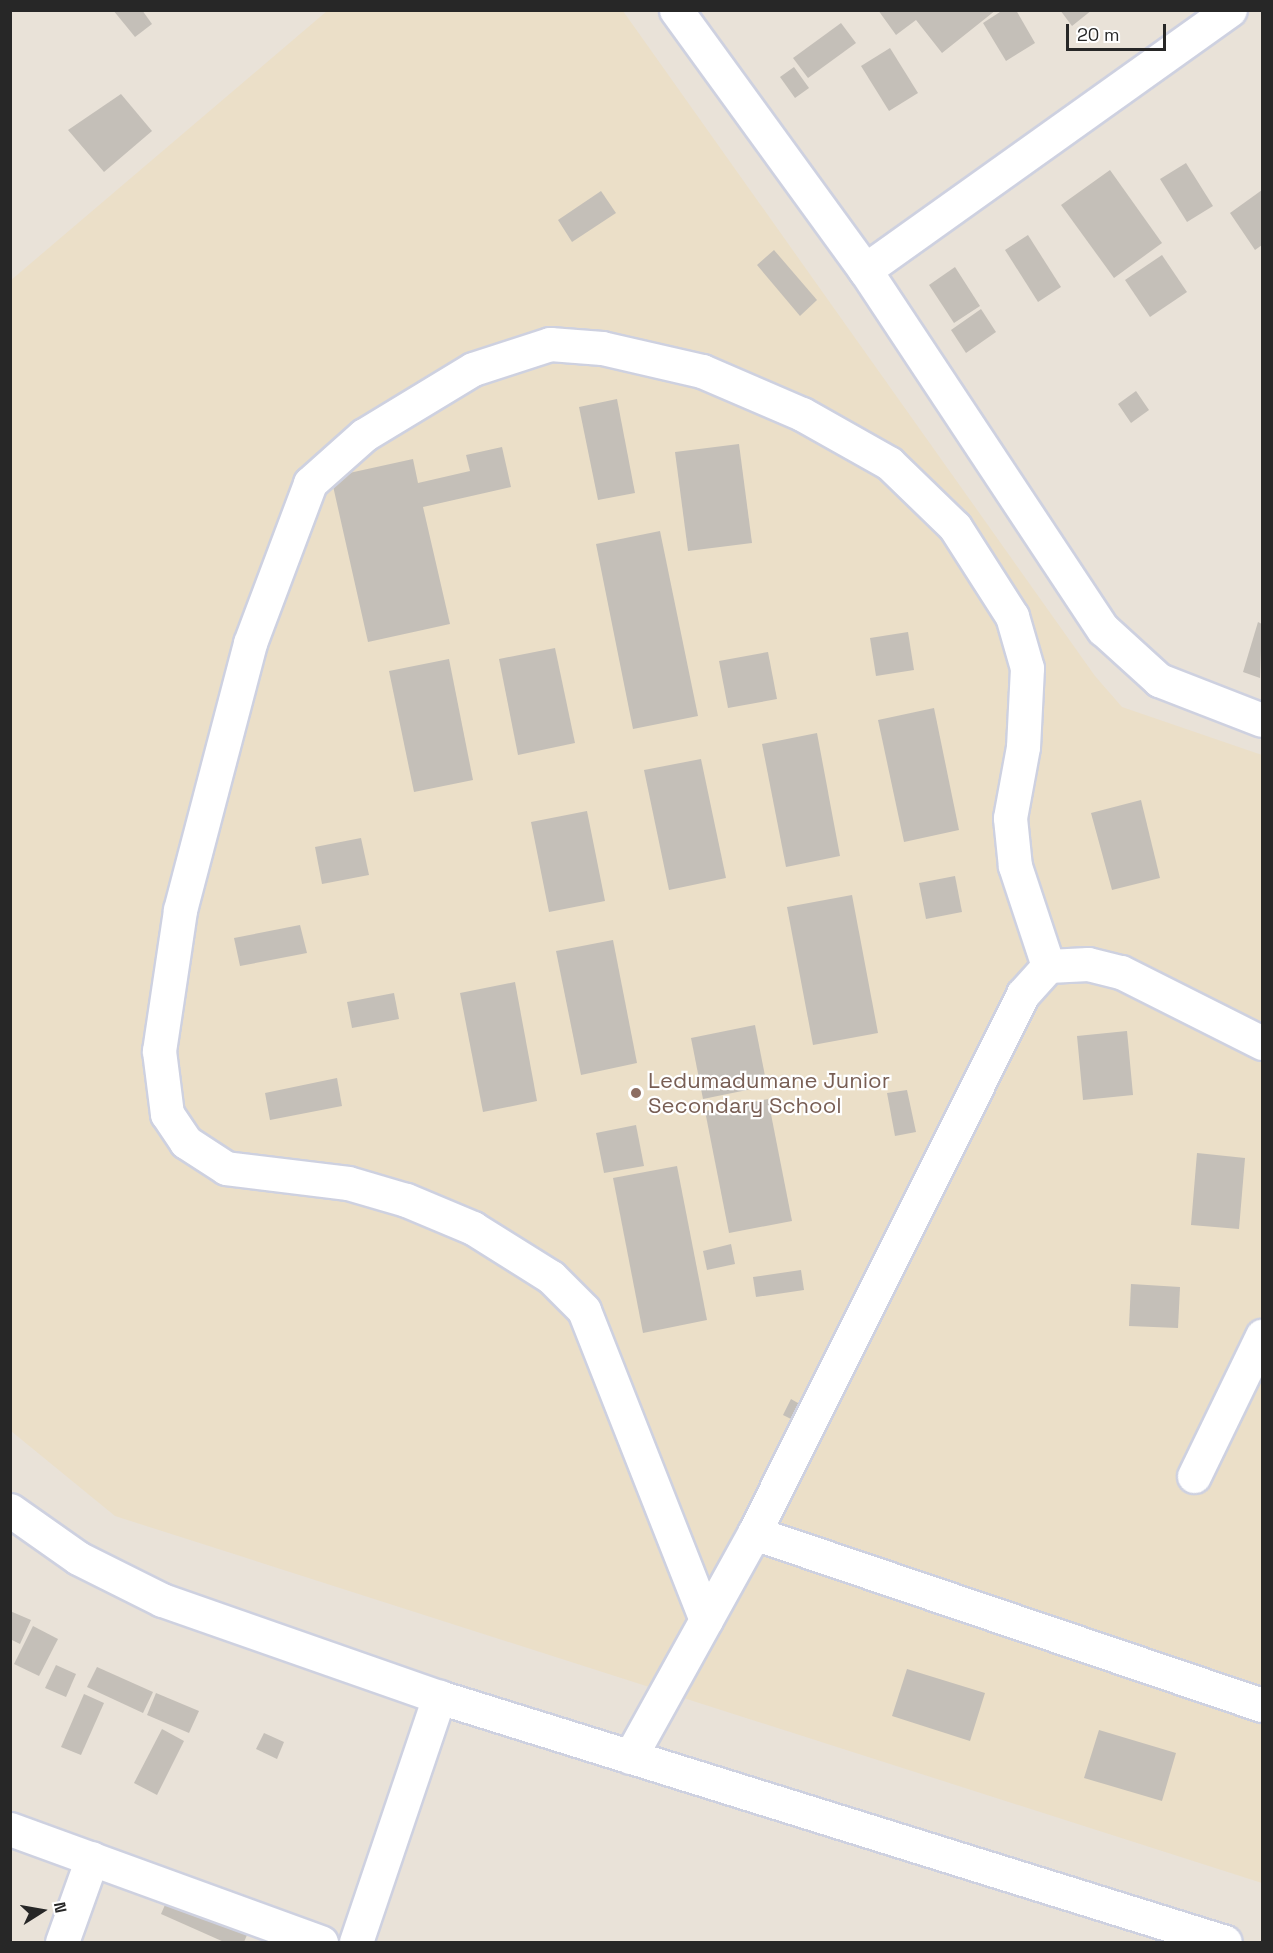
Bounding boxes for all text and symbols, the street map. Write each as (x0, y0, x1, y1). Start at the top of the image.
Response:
scale bar (1069, 12, 1170, 50)
text: 20 m (1077, 23, 1120, 46)
place label: Ledumadumane Junior Secondary School (648, 1067, 890, 1118)
marker: Ledumadumane Junior Secondary School (629, 1086, 643, 1100)
north arrow (12, 1881, 72, 1941)
text: N (49, 1900, 71, 1915)

